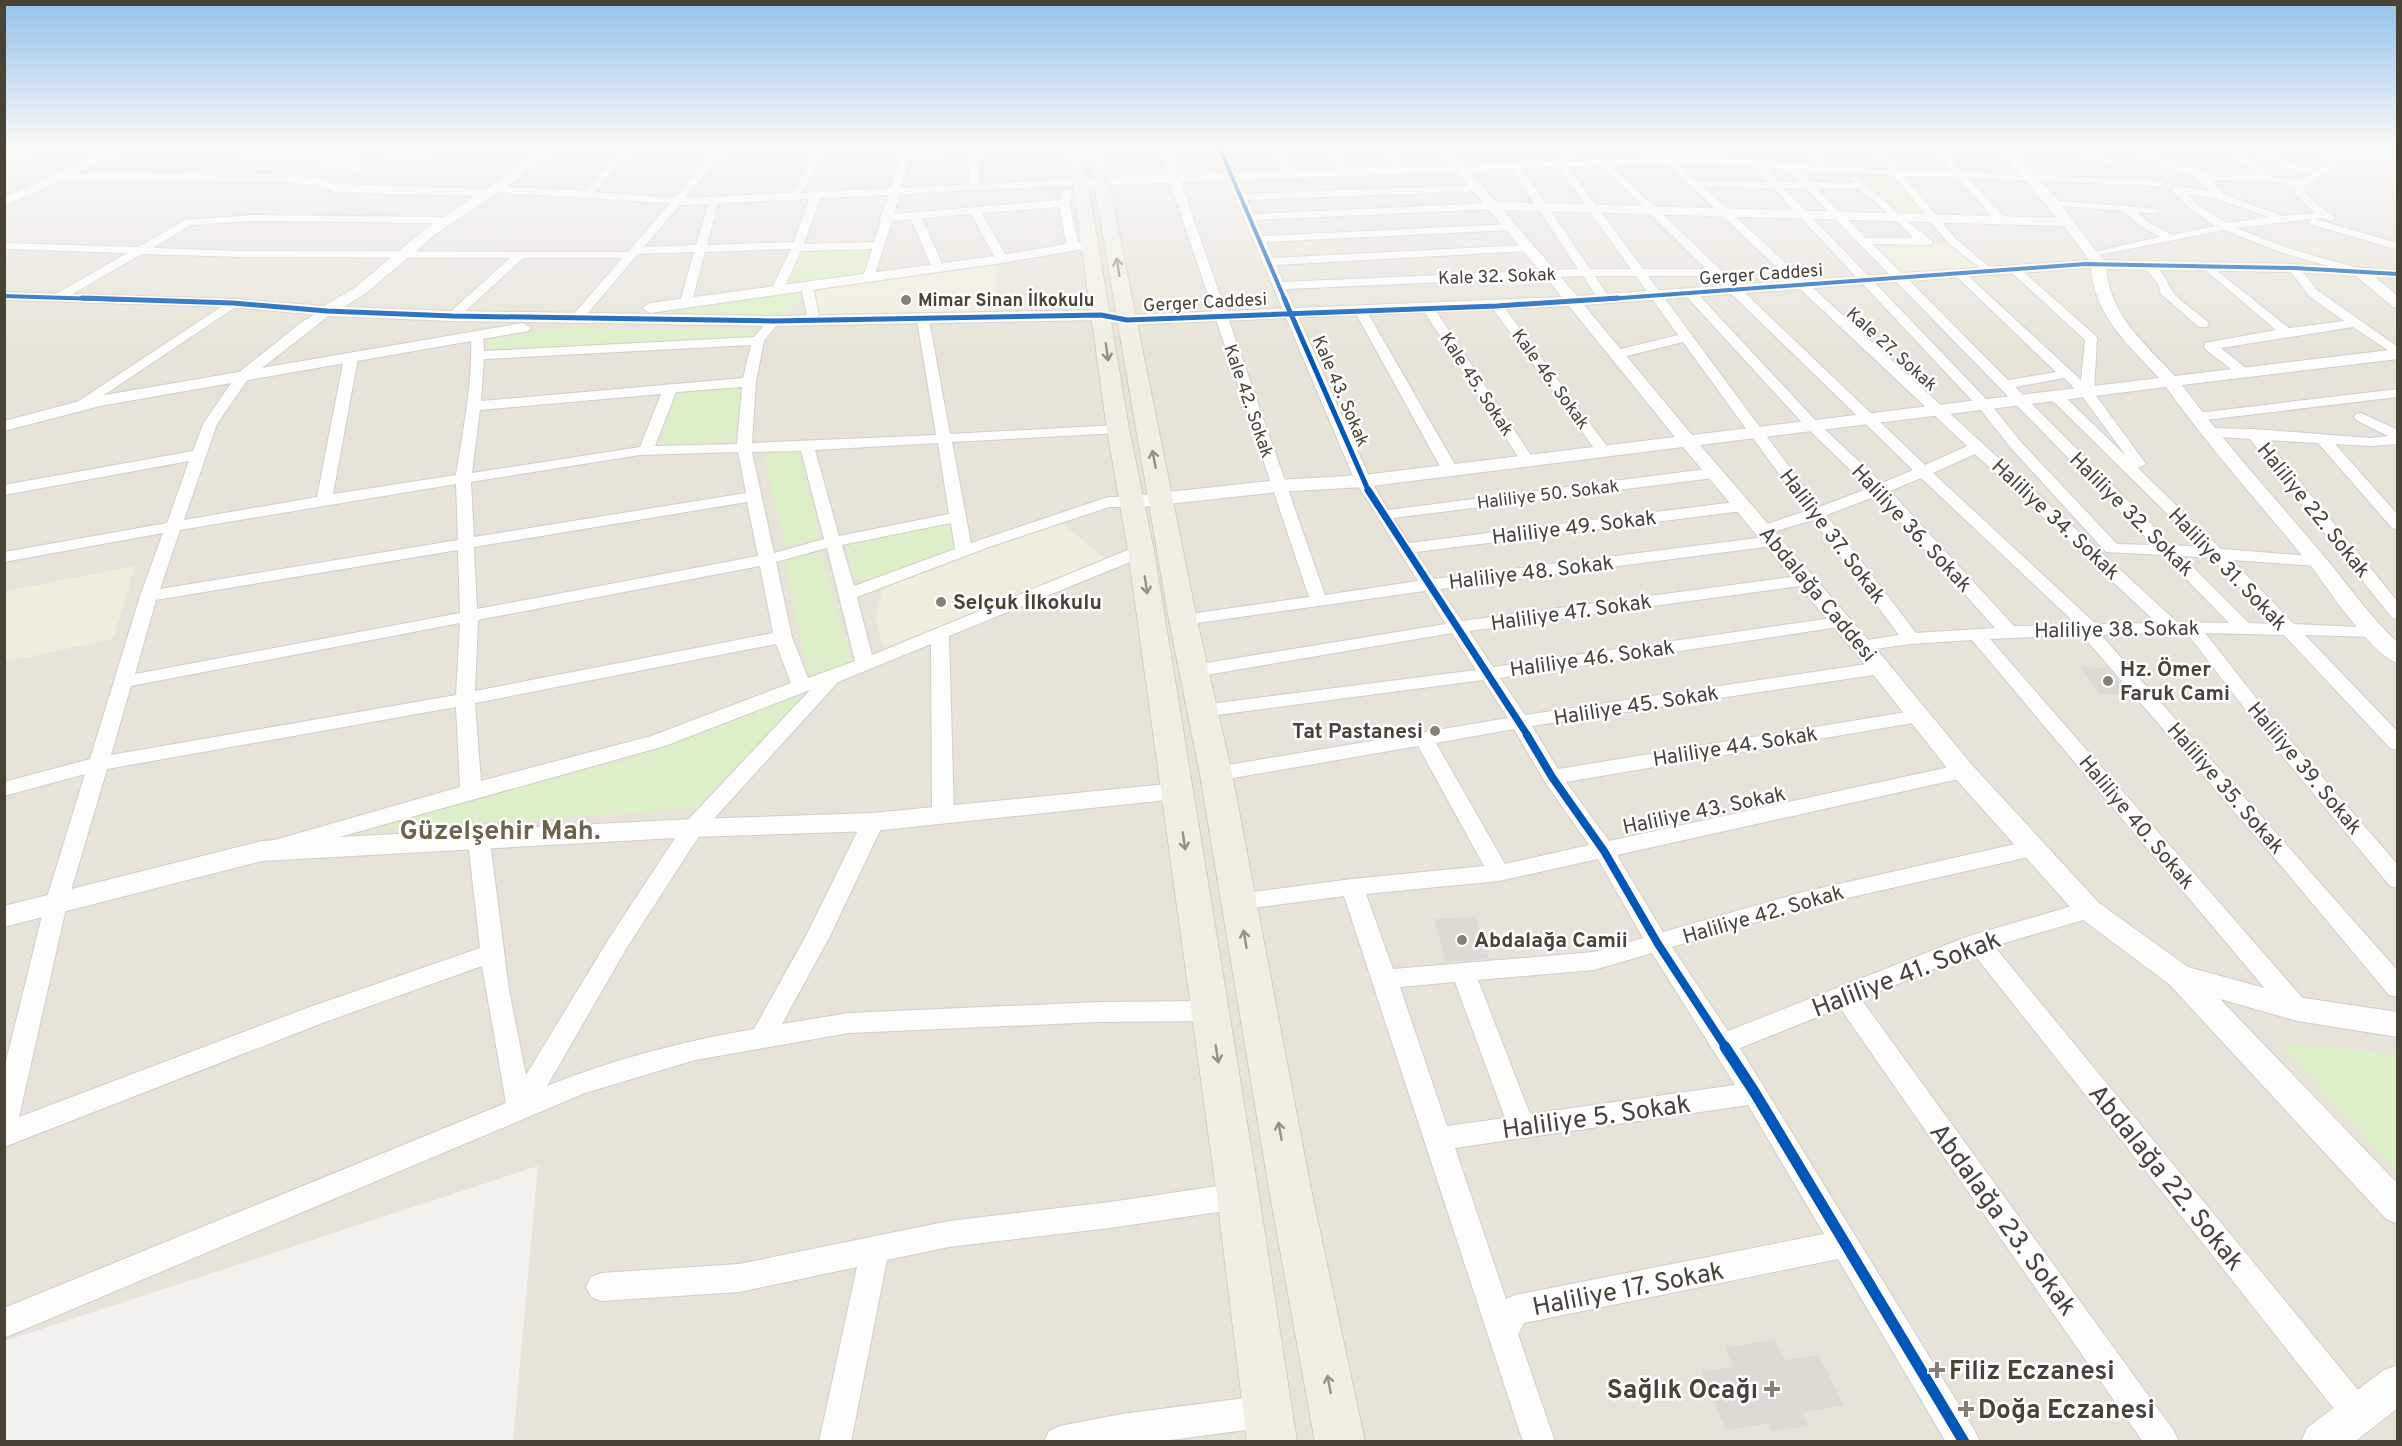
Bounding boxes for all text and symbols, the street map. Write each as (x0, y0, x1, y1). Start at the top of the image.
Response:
one-way arrow (1112, 258, 1123, 278)
street label: Gerger Caddesi (1698, 260, 1824, 291)
street label: Kale 32. Sokak (1438, 264, 1556, 291)
place label: Mimar Sinan İlkokulu (918, 288, 1094, 313)
street label: Gerger Caddesi (1143, 289, 1268, 318)
marker: Mimar Sinan İlkokulu (899, 293, 913, 307)
street label: Kale 27. Sokak (1841, 303, 1941, 397)
street label: Kale 46. Sokak (1506, 325, 1594, 435)
street label: Kale 45. Sokak (1434, 329, 1518, 441)
street label: Kale 43. Sokak (1306, 333, 1373, 451)
one-way arrow (1101, 342, 1112, 361)
street label: Kale 42. Sokak (1217, 342, 1278, 461)
street label: Haliliye 22. Sokak (2250, 438, 2376, 584)
street label: Haliliye 32. Sokak (2063, 447, 2199, 583)
one-way arrow (1148, 450, 1159, 469)
street label: Haliliye 34. Sokak (1985, 454, 2125, 587)
street label: Haliliye 36. Sokak (1845, 459, 1977, 599)
street label: Haliliye 37. Sokak (1772, 464, 1891, 610)
street label: Haliliye 50. Sokak (1476, 475, 1621, 516)
street label: Haliliye 31. Sokak (2161, 503, 2292, 637)
street label: Haliliye 49. Sokak (1490, 505, 1658, 552)
street label: Abdalağa Caddesi (1752, 522, 1881, 668)
street label: Haliliye 48. Sokak (1447, 550, 1615, 597)
one-way arrow (1141, 575, 1152, 595)
place label: Selçuk İlkokulu (953, 589, 1102, 617)
street label: Haliliye 47. Sokak (1489, 589, 1653, 638)
marker: Selçuk İlkokulu (934, 595, 948, 609)
street label: Haliliye 38. Sokak (2034, 616, 2200, 645)
street label: Haliliye 46. Sokak (1508, 635, 1676, 684)
place label: Hz. Ömer Faruk Cami (2120, 657, 2230, 708)
marker: Hz. Ömer Faruk Cami (2101, 674, 2115, 688)
street label: Haliliye 45. Sokak (1552, 680, 1721, 733)
street label: Haliliye 39. Sokak (2240, 697, 2367, 841)
street label: Haliliye 35. Sokak (2160, 717, 2290, 861)
place label: Tat Pastanesi (1292, 719, 1423, 746)
street label: Haliliye 44. Sokak (1651, 721, 1820, 774)
marker: Tat Pastanesi (1428, 724, 1442, 738)
street label: Haliliye 40. Sokak (2072, 750, 2200, 896)
street label: Haliliye 43. Sokak (1620, 781, 1788, 842)
district label: Güzelşehir Mah. (399, 815, 601, 849)
one-way arrow (1179, 830, 1190, 850)
street label: Haliliye 42. Sokak (1680, 880, 1847, 951)
street label: Haliliye 41. Sokak (1808, 924, 2006, 1026)
place label: Abdalağa Camii (1474, 928, 1628, 955)
one-way arrow (1239, 930, 1250, 950)
marker: Abdalağa Camii (1455, 933, 1469, 947)
one-way arrow (1212, 1044, 1223, 1064)
street label: Abdalağa 22. Sokak (2080, 1079, 2250, 1279)
street label: Haliliye 5. Sokak (1500, 1089, 1693, 1148)
street label: Abdalağa 23. Sokak (1921, 1118, 2083, 1323)
one-way arrow (1274, 1122, 1285, 1142)
street label: Haliliye 17. Sokak (1530, 1256, 1727, 1325)
place label: Filiz Eczanesi (1949, 1356, 2115, 1389)
marker: Filiz Eczanesi (1930, 1363, 1944, 1377)
one-way arrow (1323, 1375, 1334, 1394)
place label: Sağlık Ocağı (1607, 1375, 1758, 1408)
marker: Sağlık Ocağı (1763, 1380, 1781, 1398)
place label: Doğa Eczanesi (1978, 1395, 2155, 1428)
marker: Doğa Eczanesi (1959, 1402, 1973, 1416)

